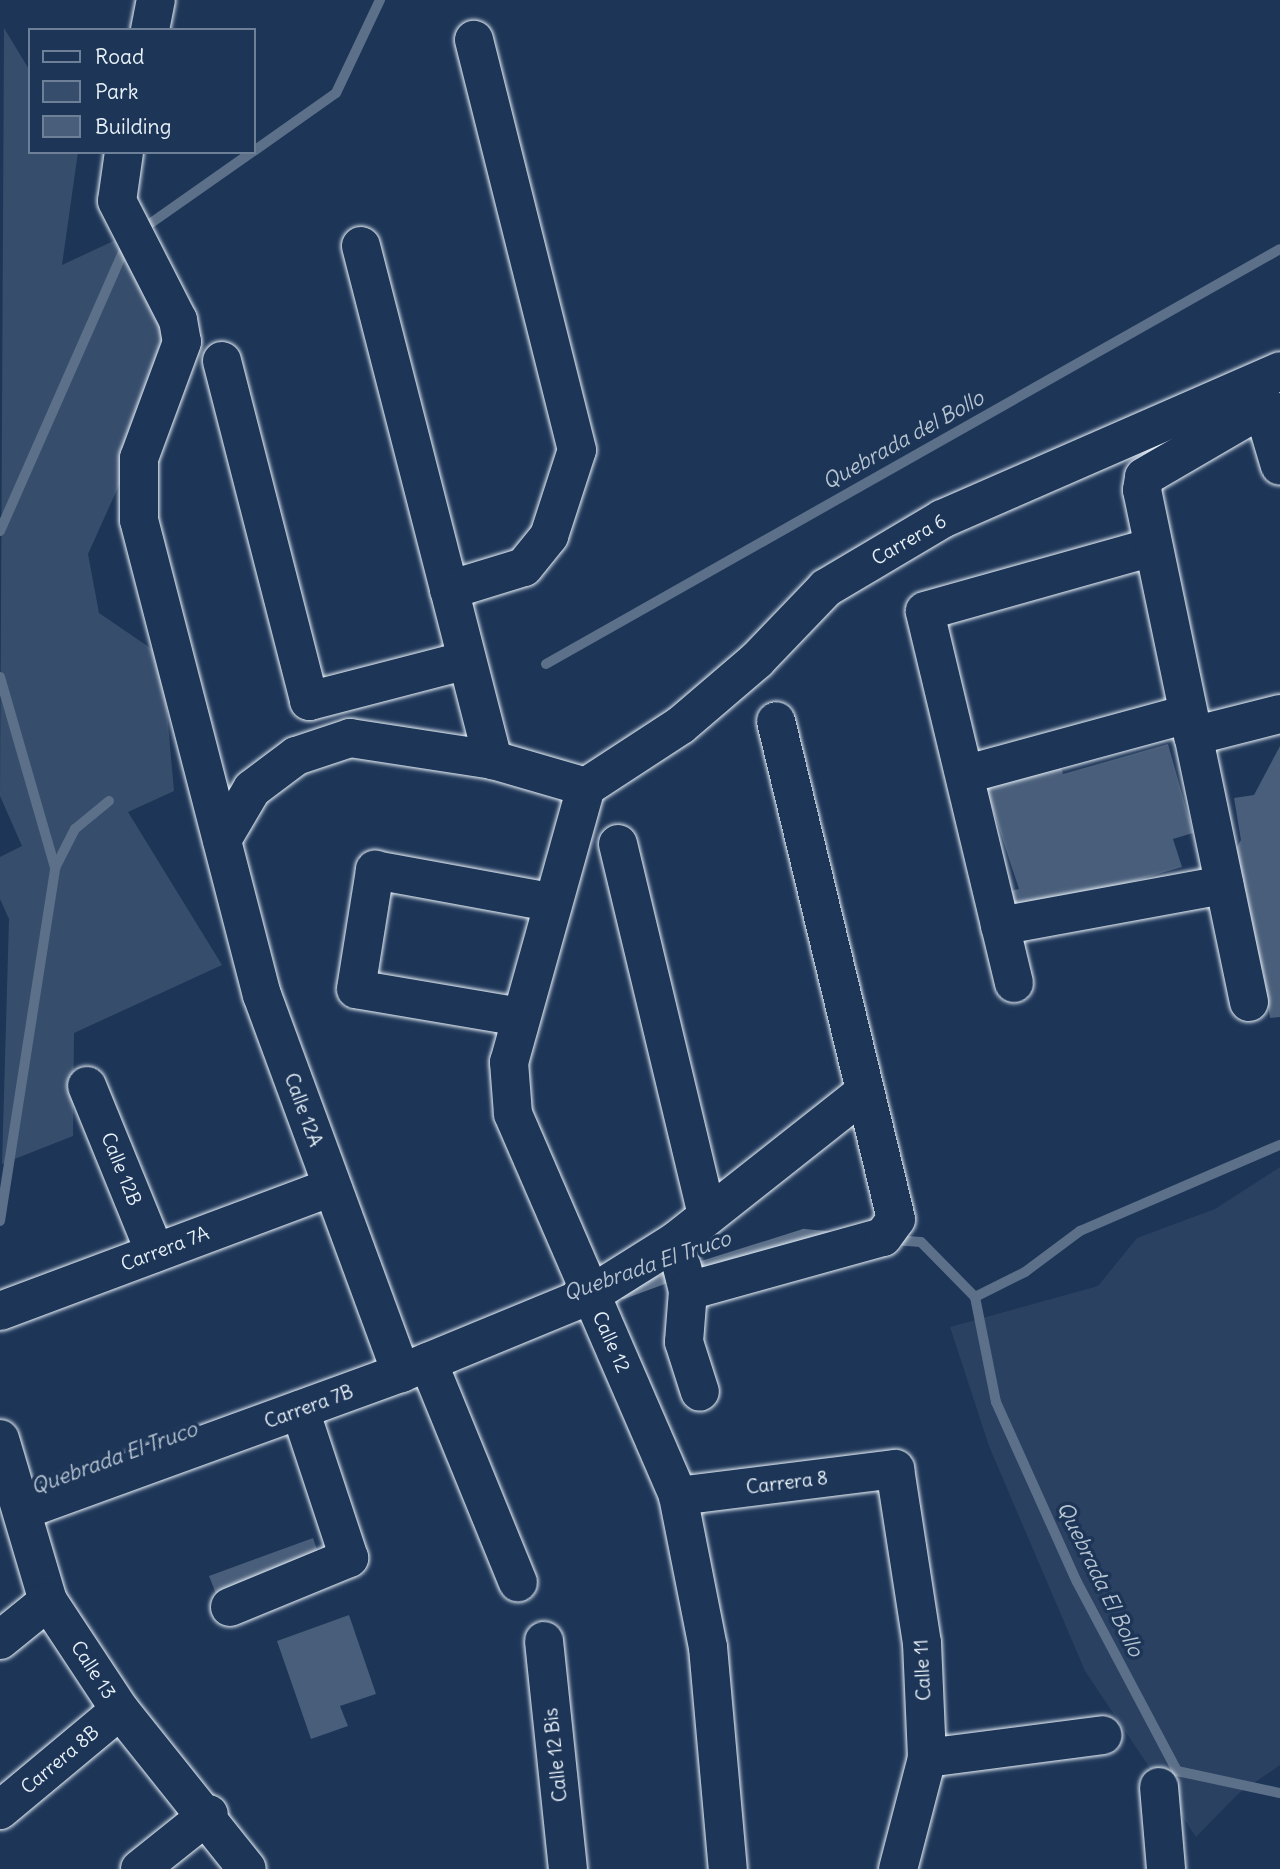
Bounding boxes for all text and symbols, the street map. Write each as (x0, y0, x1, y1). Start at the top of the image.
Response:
legend (28, 28, 256, 154)
text: Road (95, 43, 144, 70)
text: Park (95, 78, 138, 105)
text: Building (95, 113, 171, 140)
water label: Quebrada del Bollo (818, 385, 988, 495)
street label: Carrera 6 (868, 510, 950, 570)
street label: Calle 12A (279, 1070, 327, 1150)
street label: Calle 12B (96, 1129, 146, 1209)
street label: Carrera 7A (118, 1222, 212, 1276)
water label: Quebrada El Truco (560, 1226, 734, 1306)
street label: Calle 12 (587, 1308, 635, 1376)
street label: Carrera 7B (261, 1380, 357, 1434)
water label: Quebrada El Truco (27, 1416, 201, 1500)
street label: Carrera 8 (745, 1467, 829, 1499)
water label: Quebrada El Bollo (1052, 1497, 1148, 1661)
street label: Calle 13 (66, 1637, 120, 1703)
street label: Calle 11 (910, 1639, 936, 1701)
street label: Calle 12 Bis (540, 1707, 572, 1803)
street label: Carrera 8B (16, 1721, 104, 1799)

